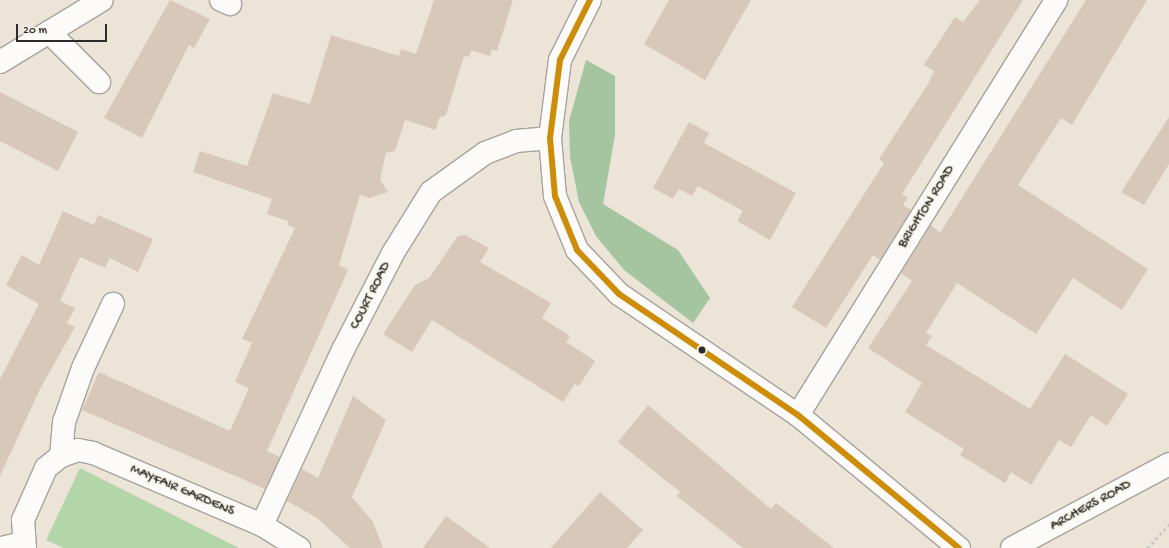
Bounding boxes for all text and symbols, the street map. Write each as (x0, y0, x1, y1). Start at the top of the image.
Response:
scale bar (18, 16, 109, 42)
text: 20 m (23, 24, 47, 38)
street label: BRIGHTON ROAD (895, 163, 959, 251)
street label: COURT ROAD (347, 260, 395, 332)
unlabelled marker (697, 345, 707, 355)
street label: MAYFAIR GARDENS (127, 461, 237, 521)
street label: ARCHERS ROAD (1047, 477, 1135, 535)

